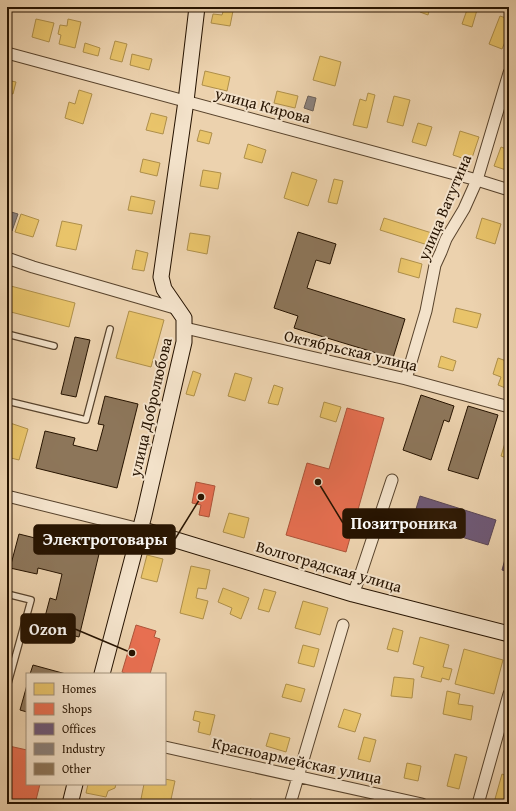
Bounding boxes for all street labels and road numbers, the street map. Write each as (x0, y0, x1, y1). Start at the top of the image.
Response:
street label: улица Кирова (211, 80, 314, 129)
street label: улица Ватутина (410, 150, 477, 265)
street label: Октябрьская улица (282, 323, 420, 377)
street label: улица Добролюбова (122, 335, 178, 480)
street label: Волгоградская улица (253, 534, 405, 598)
street label: Красноармейская улица (210, 730, 385, 790)

